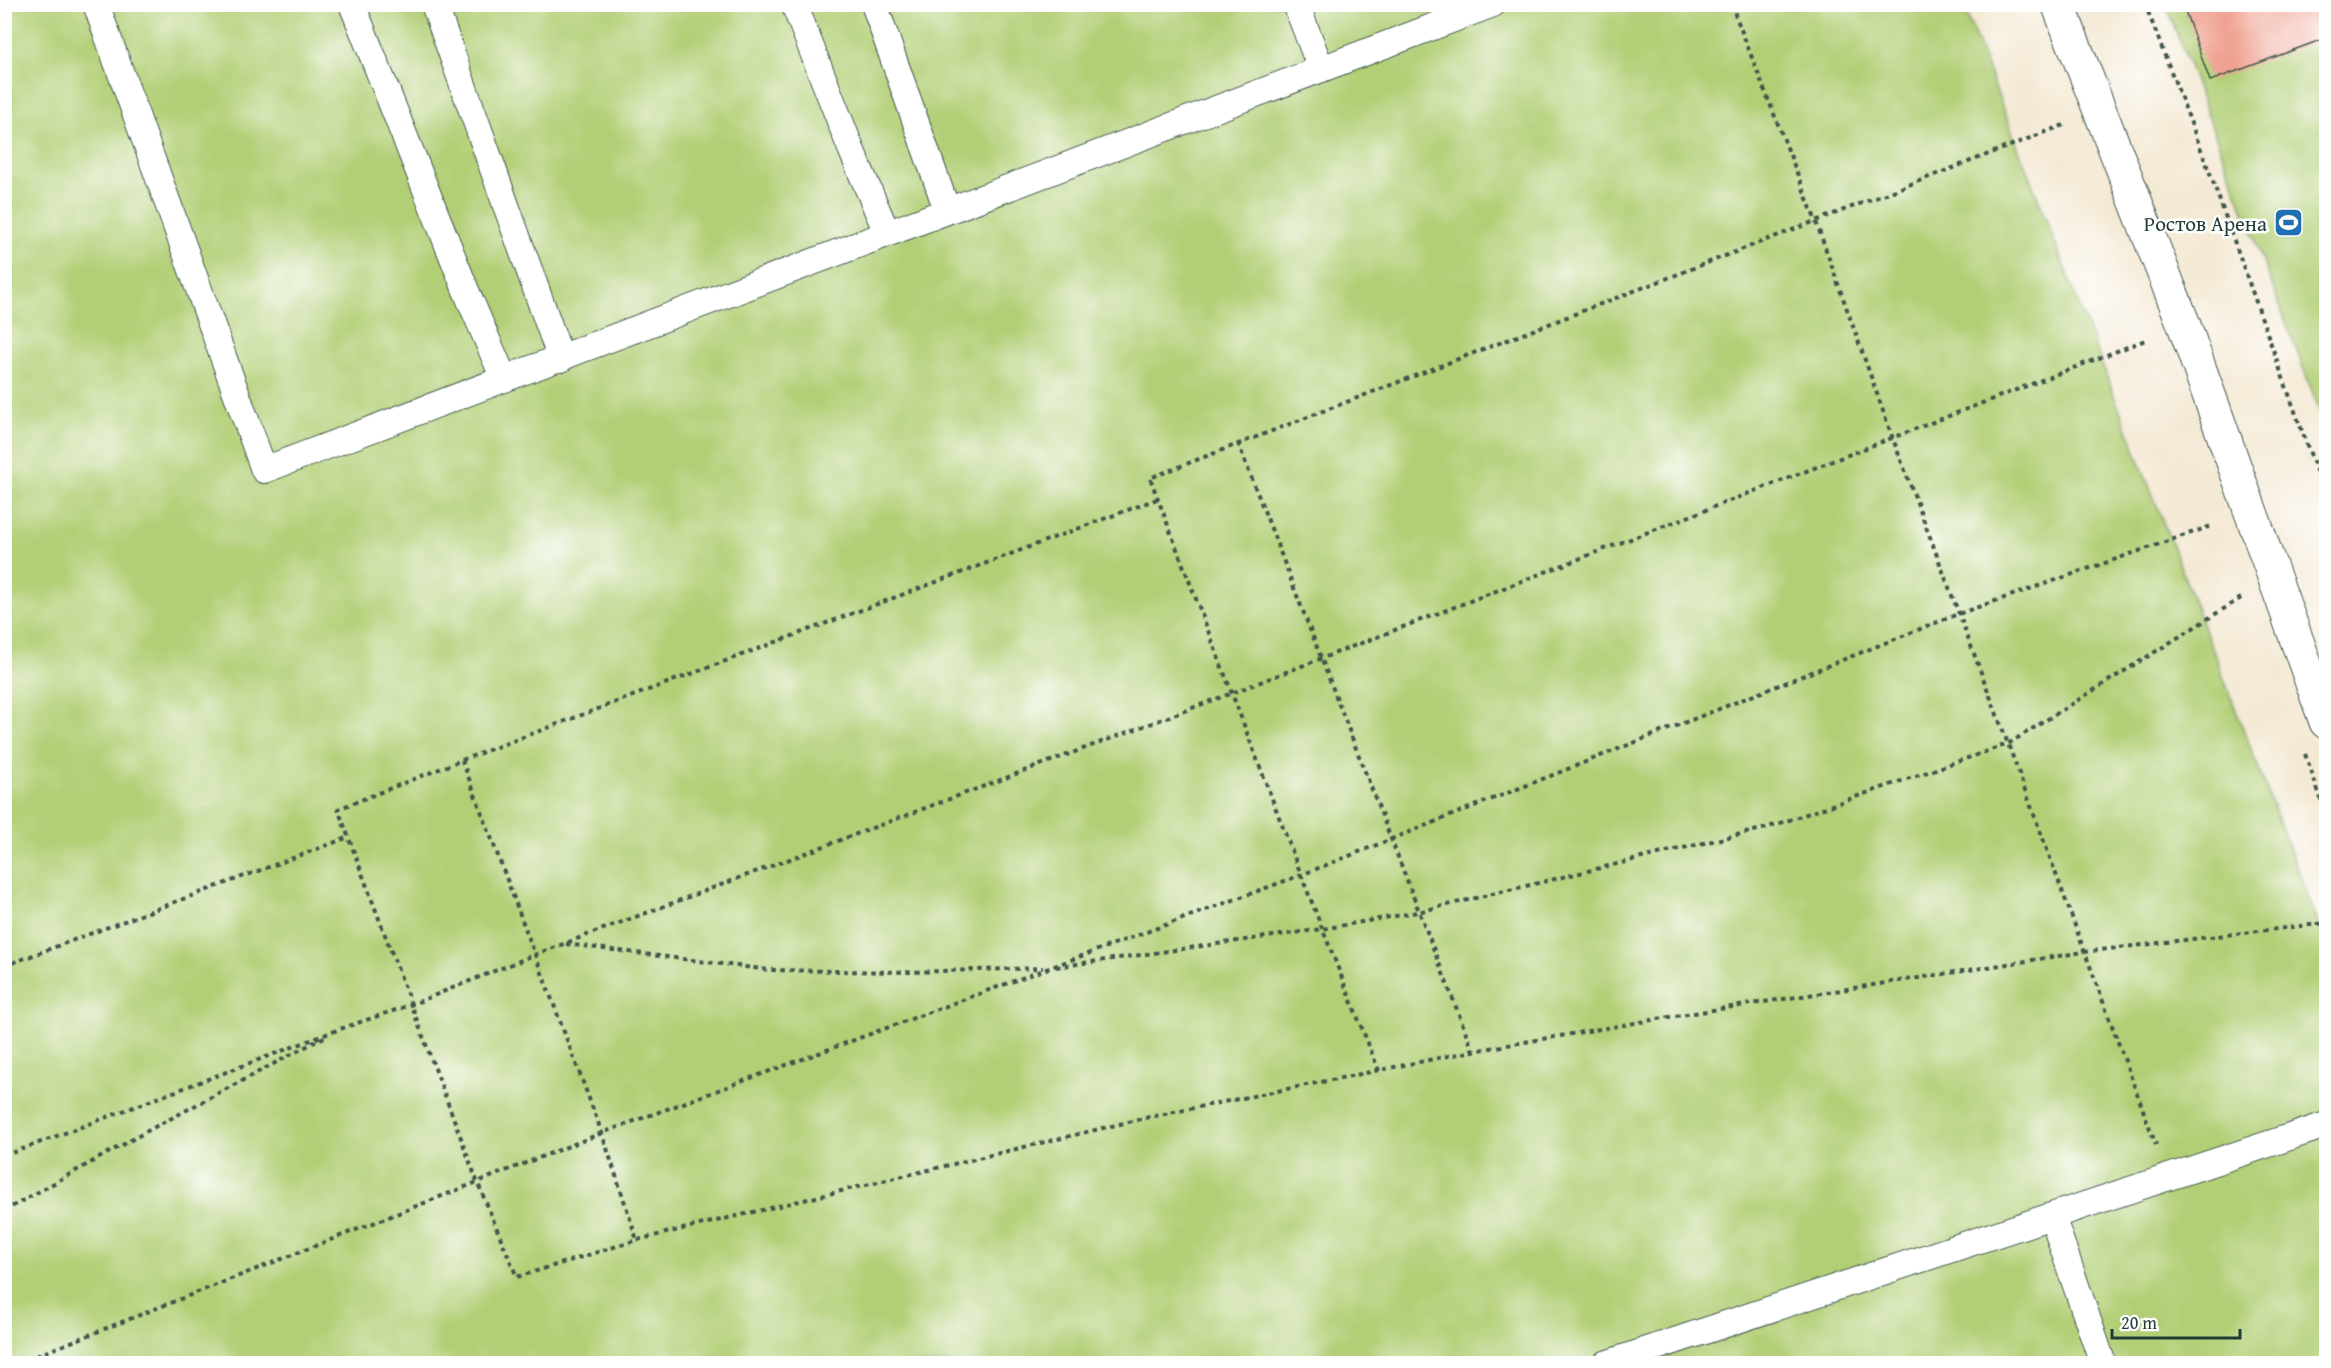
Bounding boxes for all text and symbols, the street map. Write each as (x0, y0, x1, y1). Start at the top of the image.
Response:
sports icon: Ростов Арена (2272, 207, 2304, 239)
place label: Ростов Арена (2144, 208, 2267, 239)
scale bar (2112, 1302, 2240, 1340)
text: 20 m (2121, 1309, 2157, 1336)

